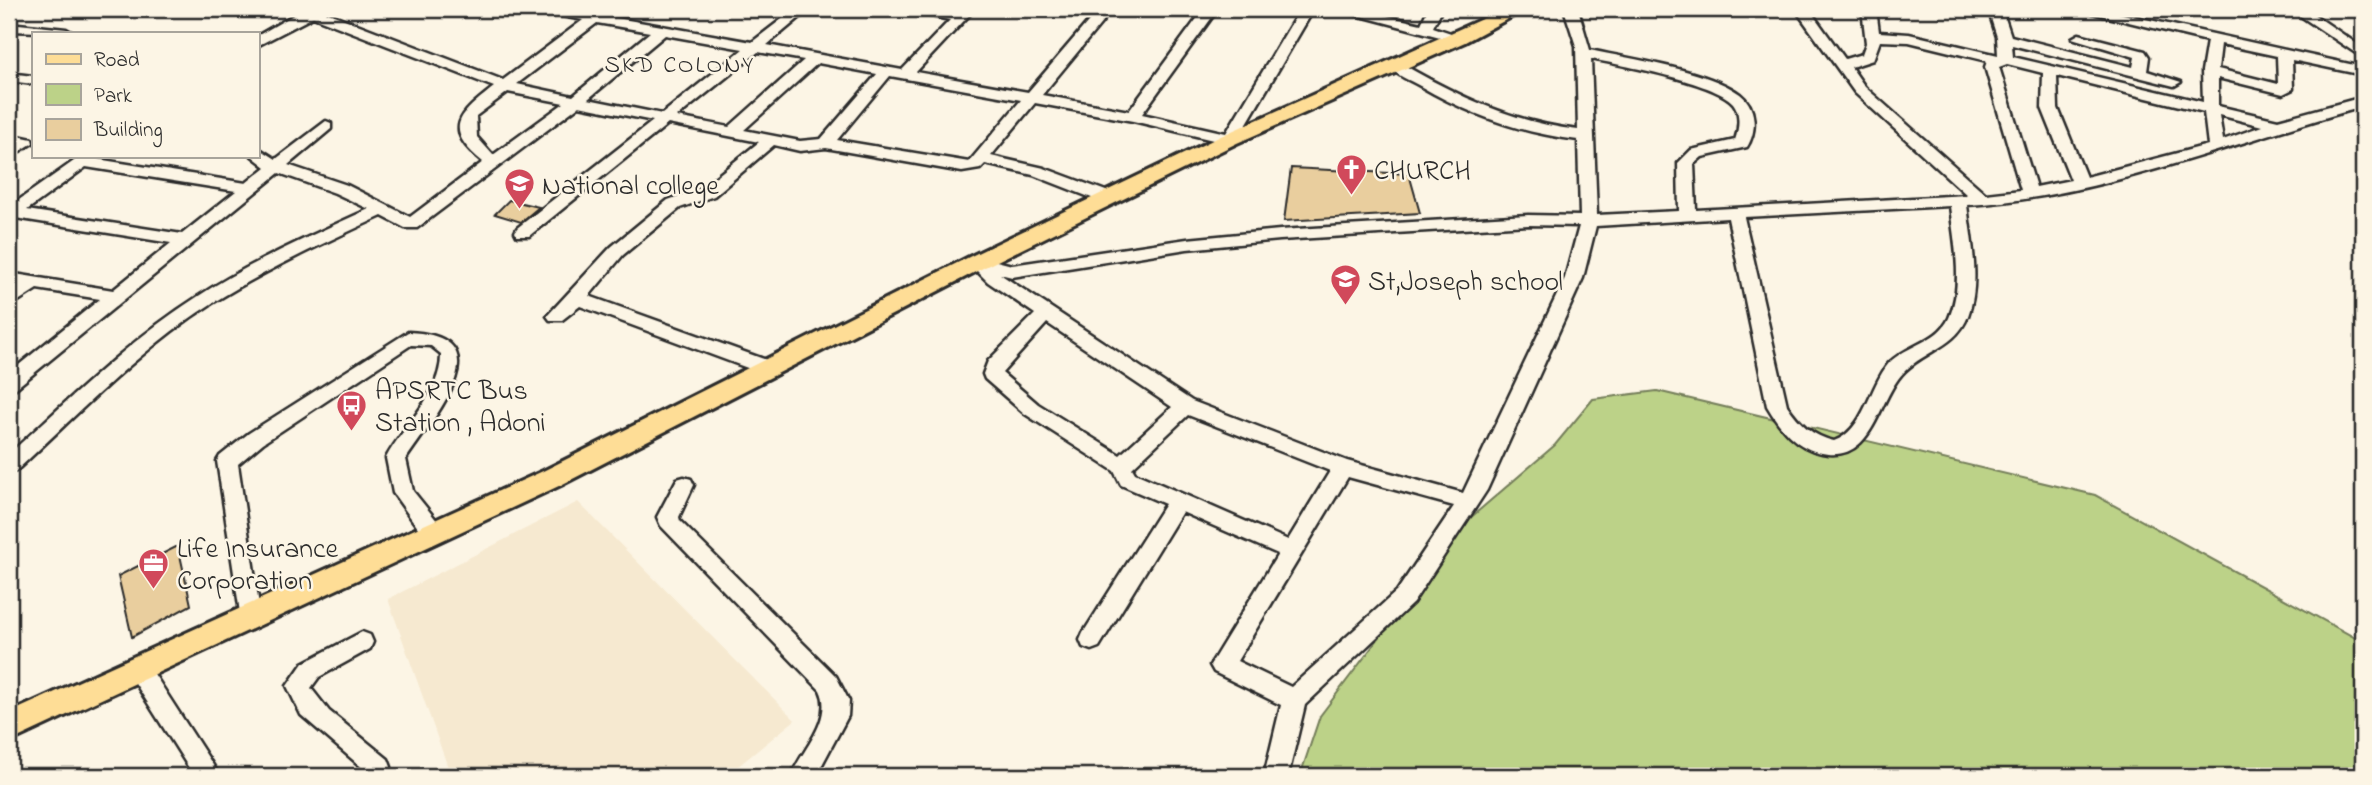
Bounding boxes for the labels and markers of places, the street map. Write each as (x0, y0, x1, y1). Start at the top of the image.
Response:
church icon: CHURCH (1334, 152, 1368, 196)
place label: CHURCH (1374, 152, 1471, 193)
school or university icon: National college (502, 167, 536, 211)
place label: National college (542, 167, 719, 208)
school or university icon: St,Joseph school (1328, 263, 1362, 307)
place label: St,Joseph school (1368, 263, 1563, 304)
place label: APSRTC Bus Station , Adoni (375, 372, 546, 445)
bus stop icon: APSRTC Bus Station , Adoni (335, 388, 369, 432)
place label: Life Insurance Corporation (177, 530, 339, 603)
office icon: Life Insurance Corporation (137, 546, 171, 590)

